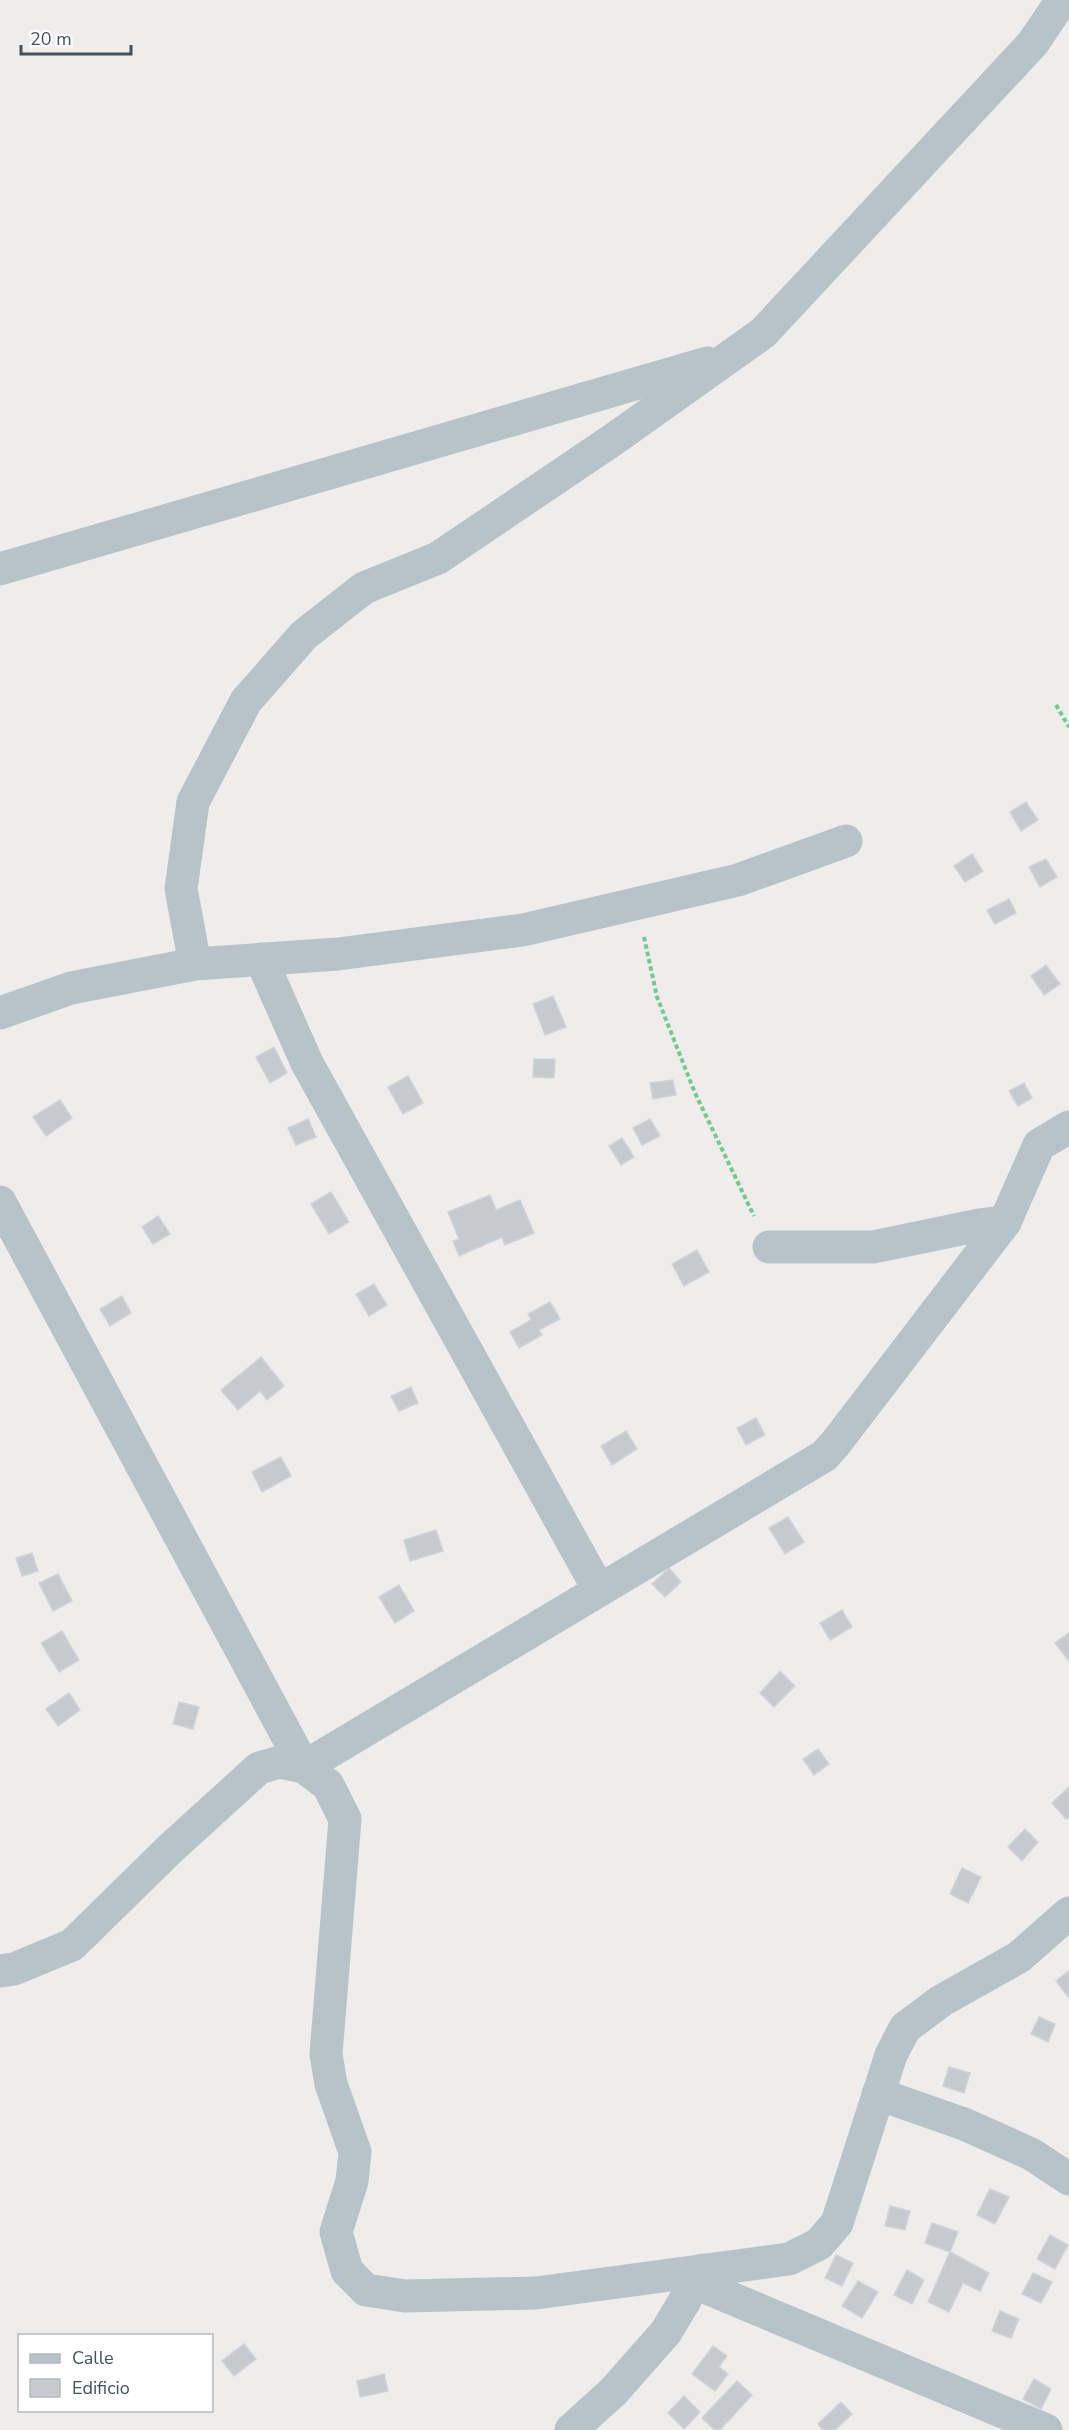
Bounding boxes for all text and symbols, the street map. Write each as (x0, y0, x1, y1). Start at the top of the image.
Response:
scale bar (21, 18, 130, 56)
text: 20 m (30, 27, 72, 51)
legend (18, 2334, 213, 2412)
text: Calle (72, 2346, 114, 2370)
text: Edificio (72, 2376, 130, 2400)

